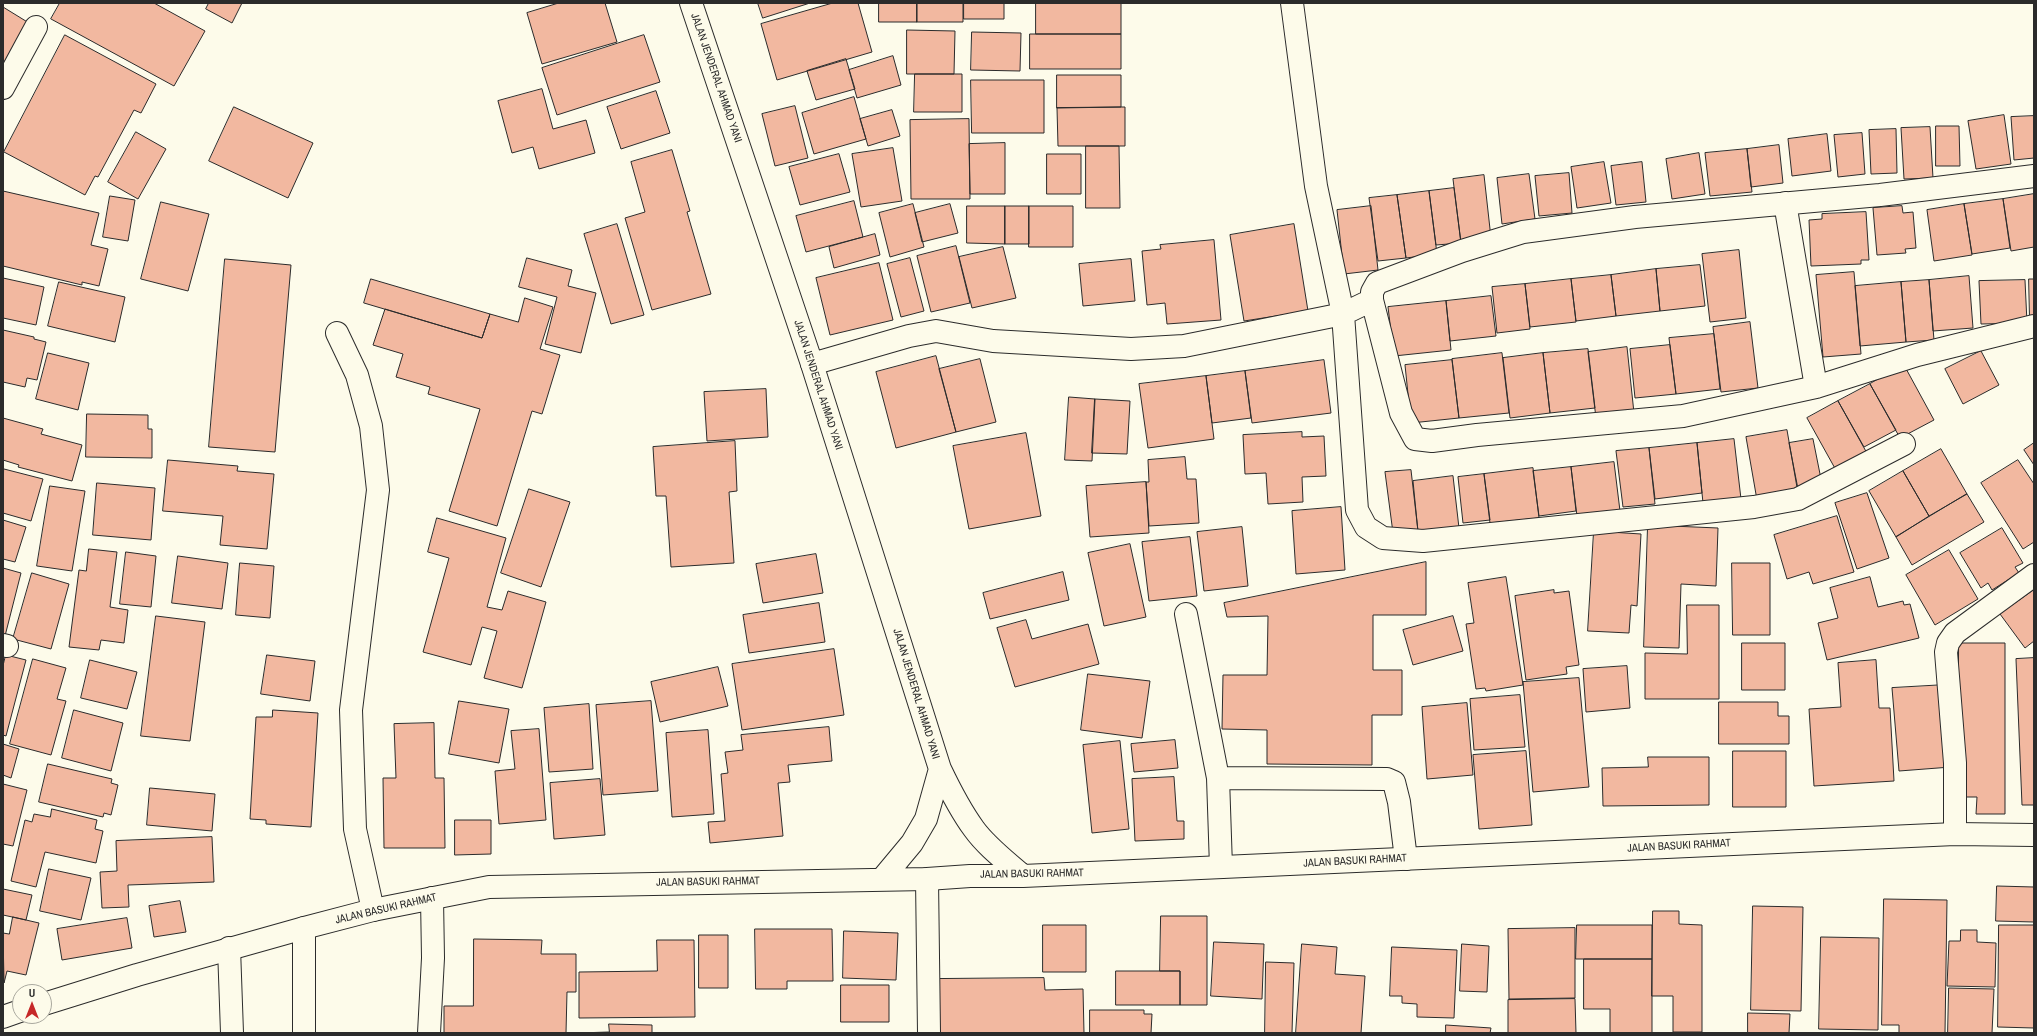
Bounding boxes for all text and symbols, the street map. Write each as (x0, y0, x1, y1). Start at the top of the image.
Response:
street label: JALAN JENDERAL AHMAD YANI (688, 12, 744, 144)
street label: JALAN JENDERAL AHMAD YANI (791, 318, 845, 452)
street label: JALAN JENDERAL AHMAD YANI (890, 627, 942, 761)
street label: JALAN BASUKI RAHMAT (1627, 837, 1731, 855)
street label: JALAN BASUKI RAHMAT (1303, 852, 1407, 870)
street label: JALAN BASUKI RAHMAT (980, 866, 1084, 882)
street label: JALAN BASUKI RAHMAT (656, 874, 760, 890)
street label: JALAN BASUKI RAHMAT (334, 891, 438, 927)
north arrow (12, 984, 52, 1024)
text: U (29, 986, 35, 1000)

